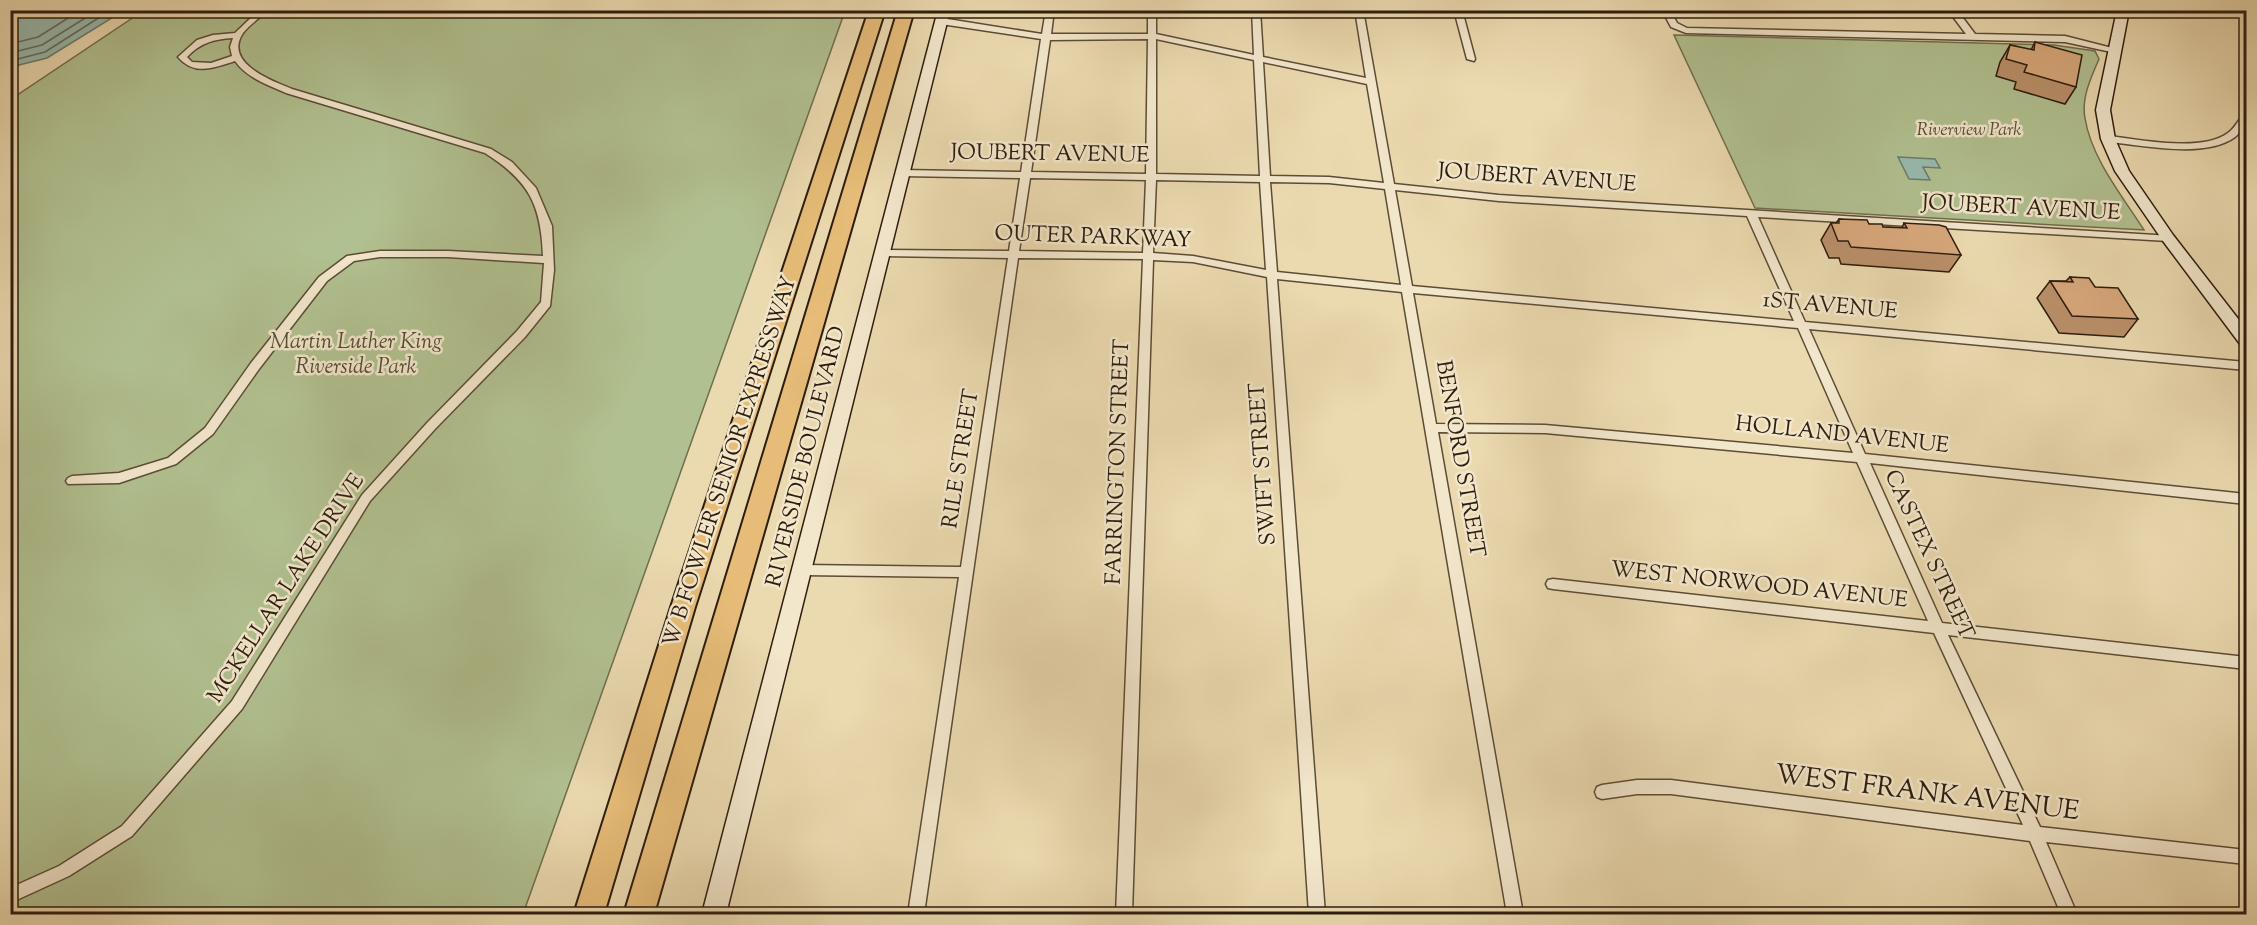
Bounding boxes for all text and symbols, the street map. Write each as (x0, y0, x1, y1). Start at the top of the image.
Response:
park label: Riverview Park (1917, 118, 2021, 144)
street label: JOUBERT AVENUE (949, 137, 1150, 173)
street label: JOUBERT AVENUE (1436, 156, 1637, 202)
street label: JOUBERT AVENUE (1920, 188, 2121, 230)
street label: OUTER PARKWAY (994, 219, 1192, 257)
street label: W B FOWLER SENIOR EXPRESSWAY (656, 272, 806, 652)
street label: 1ST AVENUE (1761, 285, 1899, 329)
street label: RIVERSIDE BOULEVARD (759, 323, 855, 591)
park label: Martin Luther King Riverside Park (270, 327, 443, 384)
street label: FARRINGTON STREET (1099, 338, 1139, 585)
street label: BENFORD STREET (1426, 358, 1492, 561)
street label: SWIFT STREET (1242, 381, 1286, 547)
street label: RILE STREET (935, 387, 989, 531)
street label: HOLLAND AVENUE (1734, 409, 1950, 463)
street label: CASTEX STREET (1875, 465, 1982, 646)
street label: MCKELLAR LAKE DRIVE (201, 468, 373, 710)
street label: WEST NORWOOD AVENUE (1609, 554, 1909, 618)
street label: WEST FRANK AVENUE (1773, 756, 2081, 832)

